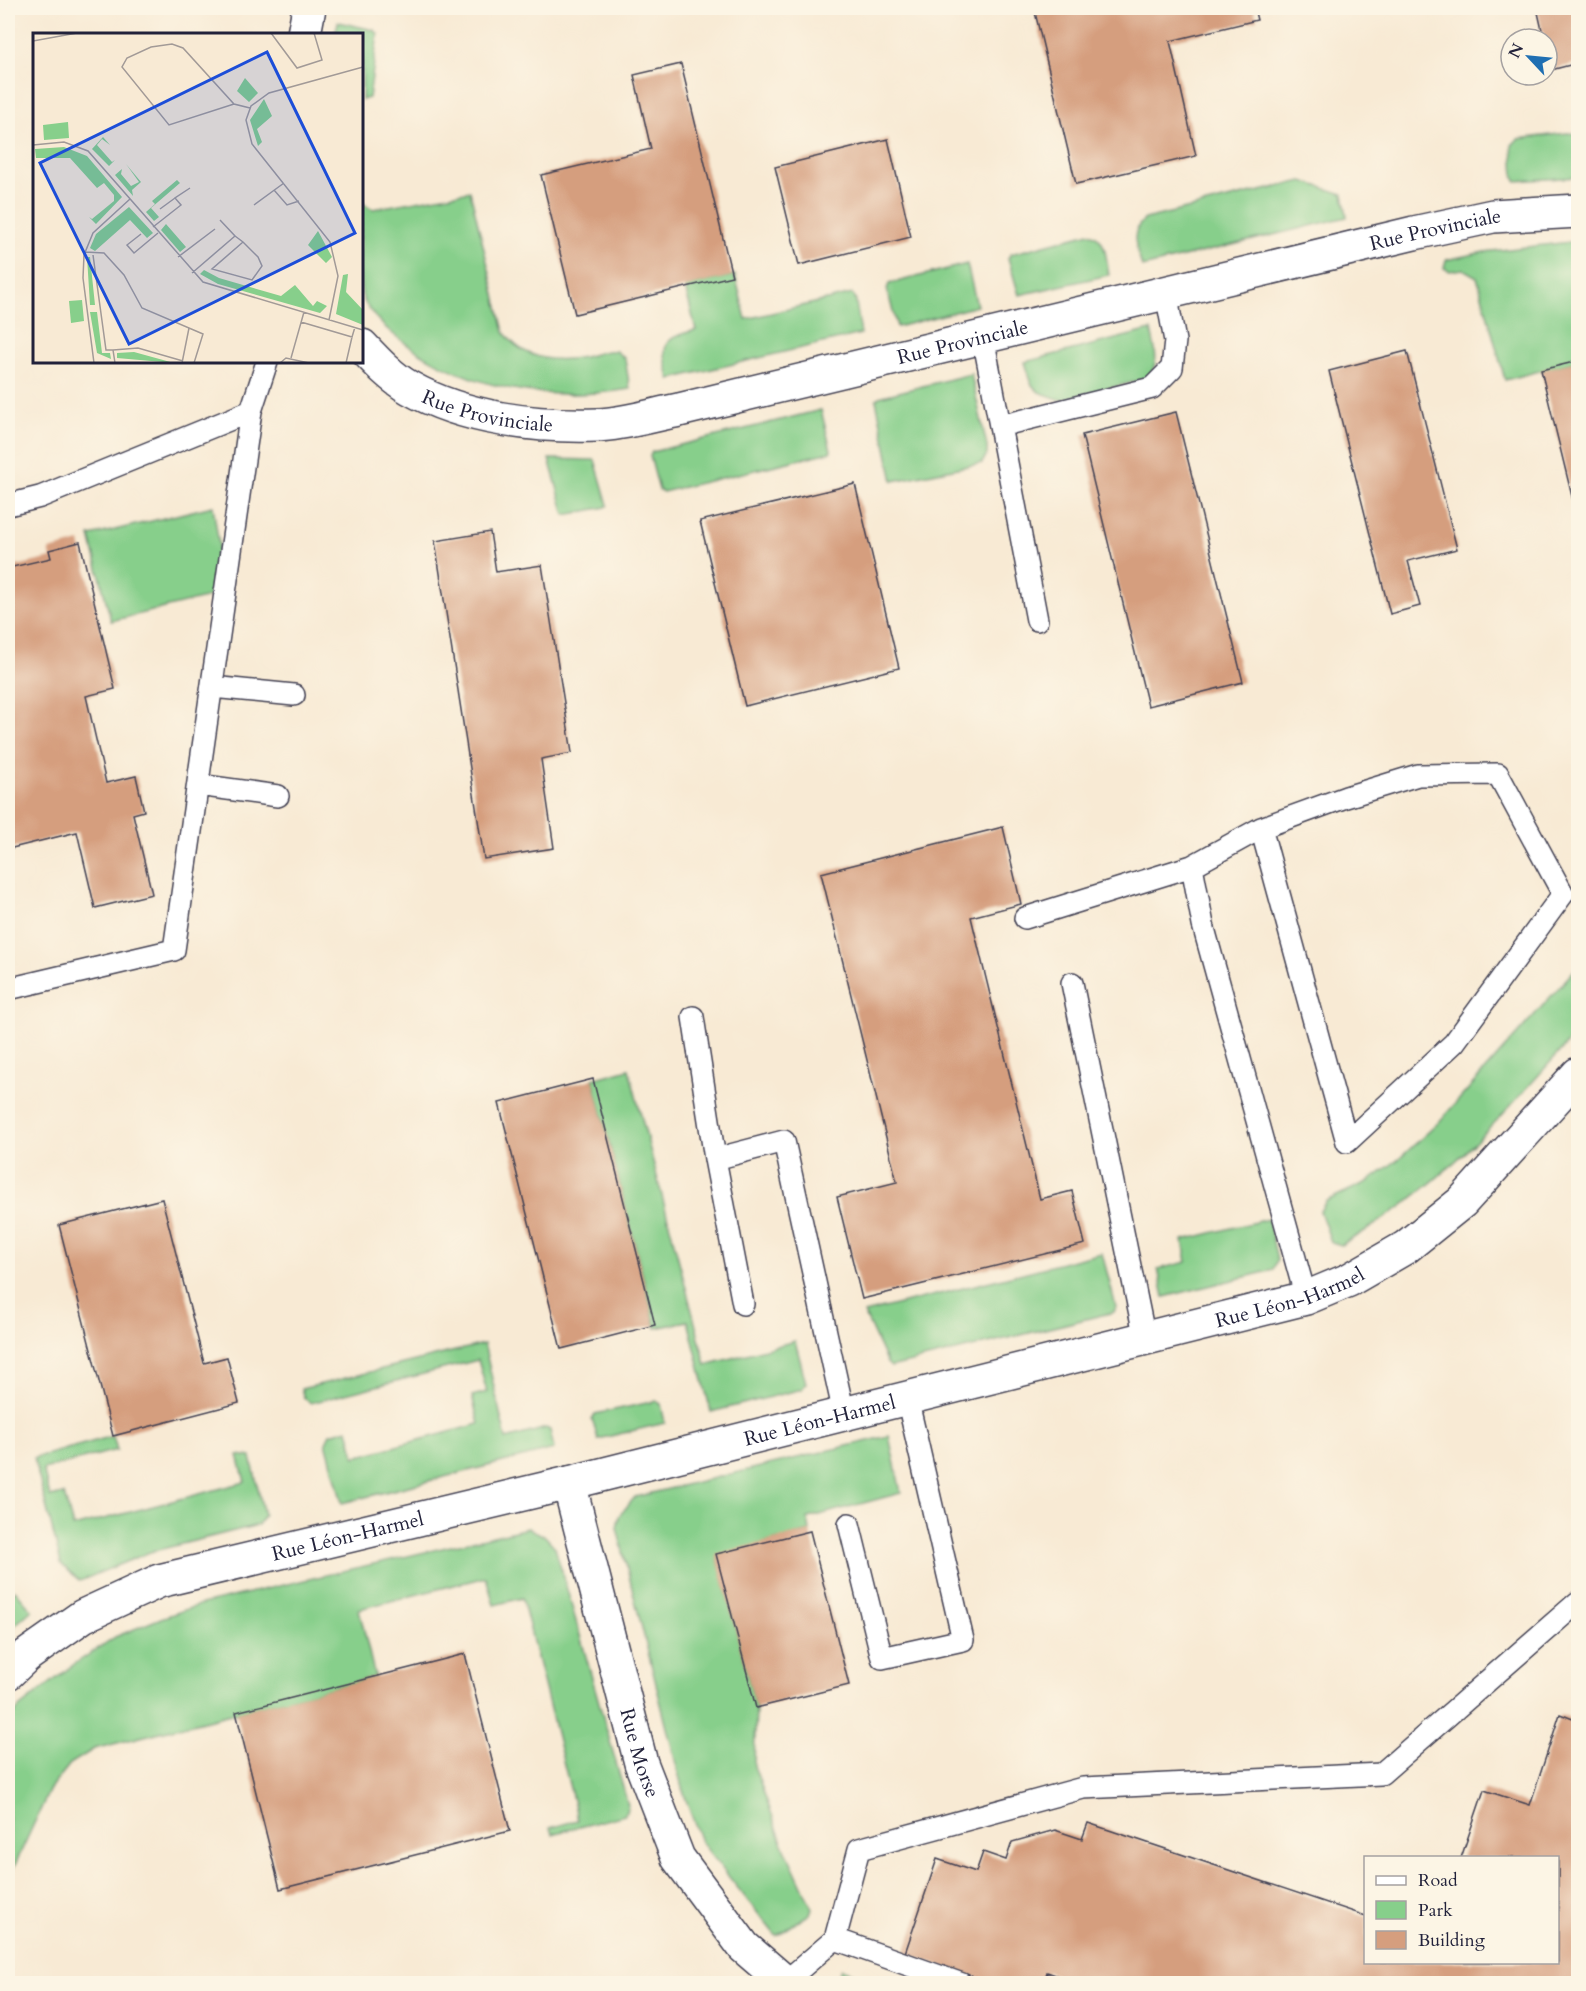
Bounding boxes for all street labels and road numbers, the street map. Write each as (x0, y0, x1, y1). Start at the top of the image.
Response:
street label: Rue Provinciale (1367, 202, 1502, 257)
street label: Rue Provinciale (894, 313, 1031, 371)
street label: Rue Provinciale (418, 383, 554, 438)
street label: Rue Léon-Harmel (1212, 1260, 1369, 1334)
street label: Rue Léon-Harmel (741, 1388, 898, 1452)
street label: Rue Léon-Harmel (269, 1505, 426, 1567)
street label: Rue Morse (614, 1705, 667, 1801)

